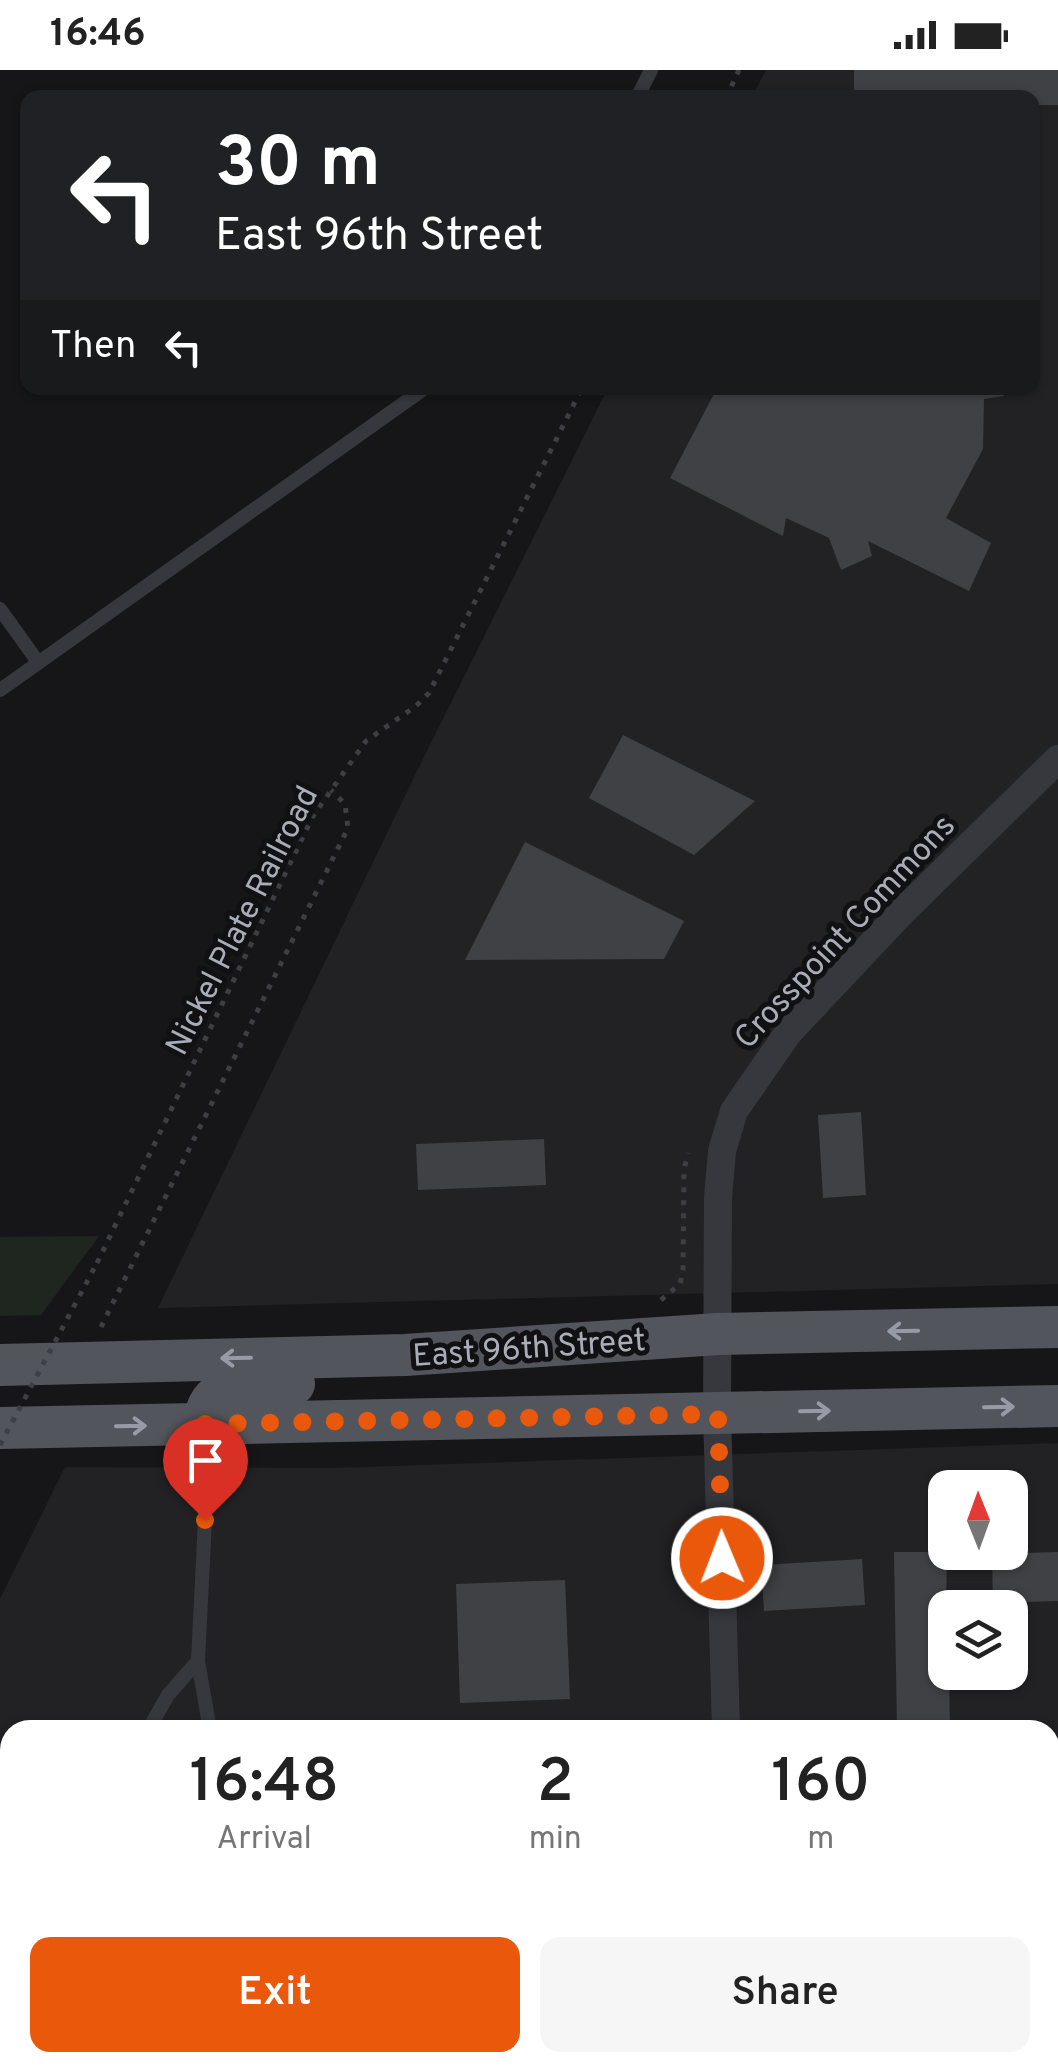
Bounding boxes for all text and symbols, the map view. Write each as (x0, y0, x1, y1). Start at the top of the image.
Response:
text: 16:46 (50, 11, 146, 60)
text: 30 m (215, 122, 381, 211)
icon: left (50, 130, 180, 260)
text: East 96th Street (215, 209, 543, 266)
icon: left (156, 320, 211, 375)
text: Then (50, 323, 136, 372)
street label: Nickel Plate Railroad (158, 780, 329, 1063)
street label: Crosspoint Commons (727, 807, 965, 1059)
one-way arrow (887, 1321, 919, 1340)
street label: East 96th Street (411, 1322, 647, 1378)
one-way arrow (221, 1349, 253, 1368)
one-way arrow (983, 1398, 1015, 1417)
one-way arrow (798, 1402, 830, 1421)
one-way arrow (114, 1416, 146, 1436)
pin (163, 1418, 248, 1521)
icon: arrive (178, 1433, 233, 1488)
north arrow (928, 1470, 1028, 1570)
map controls (928, 1470, 1028, 1690)
position arrow (670, 1506, 774, 1610)
button: layers (928, 1590, 1028, 1690)
text: 16:48 (189, 1747, 339, 1823)
text: 2 (537, 1747, 574, 1823)
text: 160 (771, 1747, 870, 1823)
text: Arrival (217, 1820, 312, 1860)
text: min (529, 1820, 582, 1860)
text: m (807, 1820, 834, 1860)
button: Exit (30, 1937, 520, 2052)
button: Share (540, 1937, 1030, 2052)

